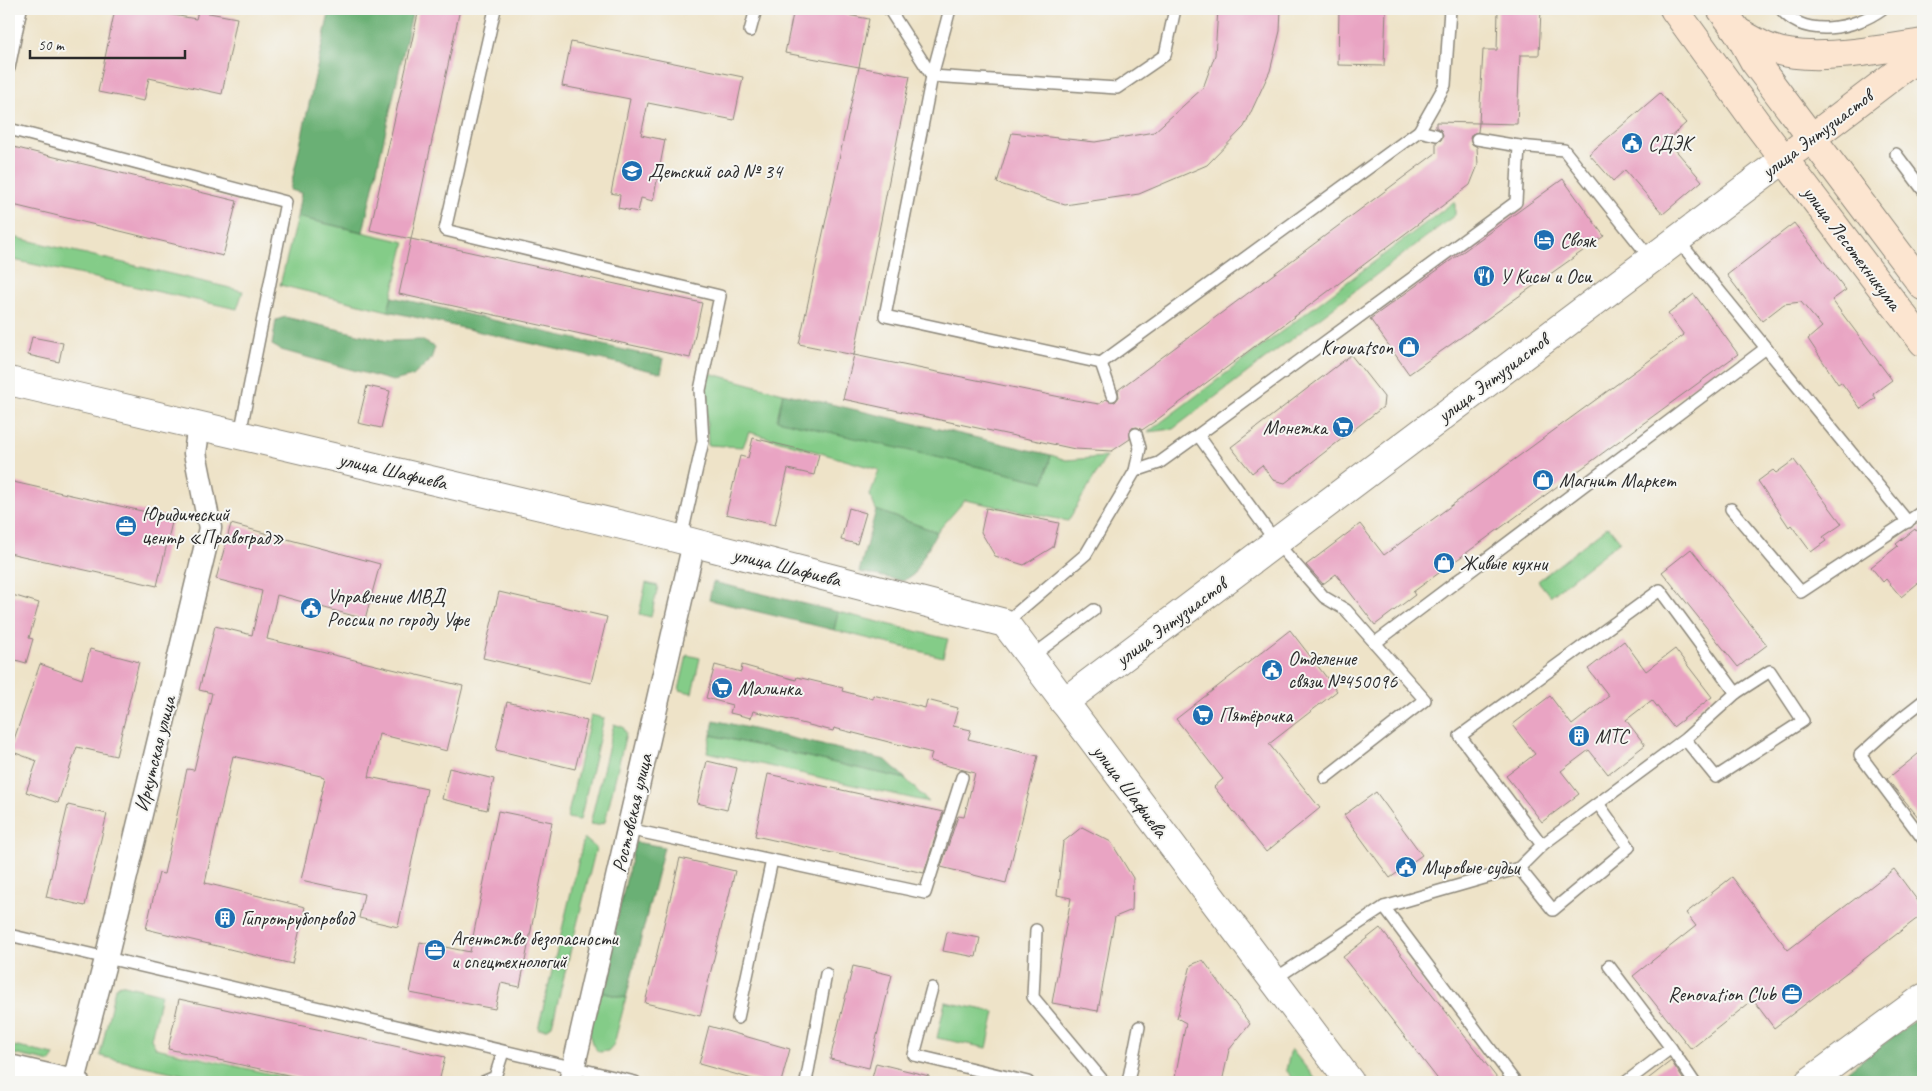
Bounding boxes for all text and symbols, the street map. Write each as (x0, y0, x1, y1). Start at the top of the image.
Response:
scale bar (30, 28, 185, 60)
text: 50 m (38, 36, 65, 55)
street label: улица Энтузиастов (1756, 82, 1880, 184)
public building icon: СДЭК (1620, 131, 1644, 155)
place label: СДЭК (1648, 131, 1696, 156)
school or university icon: Детский сад № 34 (620, 159, 644, 183)
place label: Детский сад № 34 (648, 159, 784, 184)
street label: улица Лесотехникума (1797, 180, 1908, 317)
hotel icon: Свояк (1532, 228, 1556, 252)
place label: Свояк (1560, 228, 1597, 253)
restaurant icon: У Кисы и Оси (1472, 264, 1496, 288)
place label: У Кисы и Оси (1500, 264, 1593, 289)
street label: улица Энтузиастов (1432, 326, 1556, 428)
place label: Krowatson (1321, 335, 1394, 360)
shop icon: Krowatson (1397, 335, 1421, 359)
place label: Монетка (1263, 415, 1329, 440)
supermarket icon: Монетка (1331, 415, 1355, 439)
street label: улица Шафиева (336, 446, 451, 496)
shop icon: Магнит Маркет (1531, 468, 1555, 492)
place label: Магнит Маркет (1559, 468, 1677, 493)
place label: Юридический центр «Правоград» (142, 502, 284, 550)
office icon: Юридический центр «Правоград» (114, 514, 138, 538)
street label: улица Шафиева (730, 541, 845, 593)
shop icon: Живые кухни (1432, 551, 1456, 575)
place label: Живые кухни (1460, 551, 1549, 576)
street label: улица Энтузиастов (1110, 570, 1234, 672)
place label: Управление МВД России по городу Уфе (327, 584, 470, 632)
public building icon: Управление МВД России по городу Уфе (299, 596, 323, 620)
place label: Отделение связи №450096 (1288, 646, 1398, 694)
public building icon: Отделение связи №450096 (1260, 658, 1284, 682)
supermarket icon: Малинка (710, 676, 734, 700)
place label: Малинка (738, 676, 803, 701)
street label: Иркутская улица (129, 692, 182, 814)
supermarket icon: Пятёрочка (1191, 703, 1215, 727)
place label: Пятёрочка (1219, 703, 1294, 728)
building icon: МТС (1567, 724, 1591, 748)
place label: МТС (1595, 724, 1631, 749)
street label: улица Шафиева (1086, 739, 1174, 843)
street label: Ростовская улица (606, 750, 658, 875)
public building icon: Мировые судьи (1394, 855, 1418, 879)
place label: Мировые судьи (1422, 855, 1521, 880)
building icon: Гипротрубопровод (213, 906, 237, 930)
place label: Гипротрубопровод (241, 906, 356, 931)
place label: Агентство безопасности и спецтехнологий (451, 926, 619, 974)
office icon: Агентство безопасности и спецтехнологий (423, 938, 447, 962)
place label: Renovation Club (1668, 982, 1777, 1007)
office icon: Renovation Club (1780, 982, 1804, 1006)

